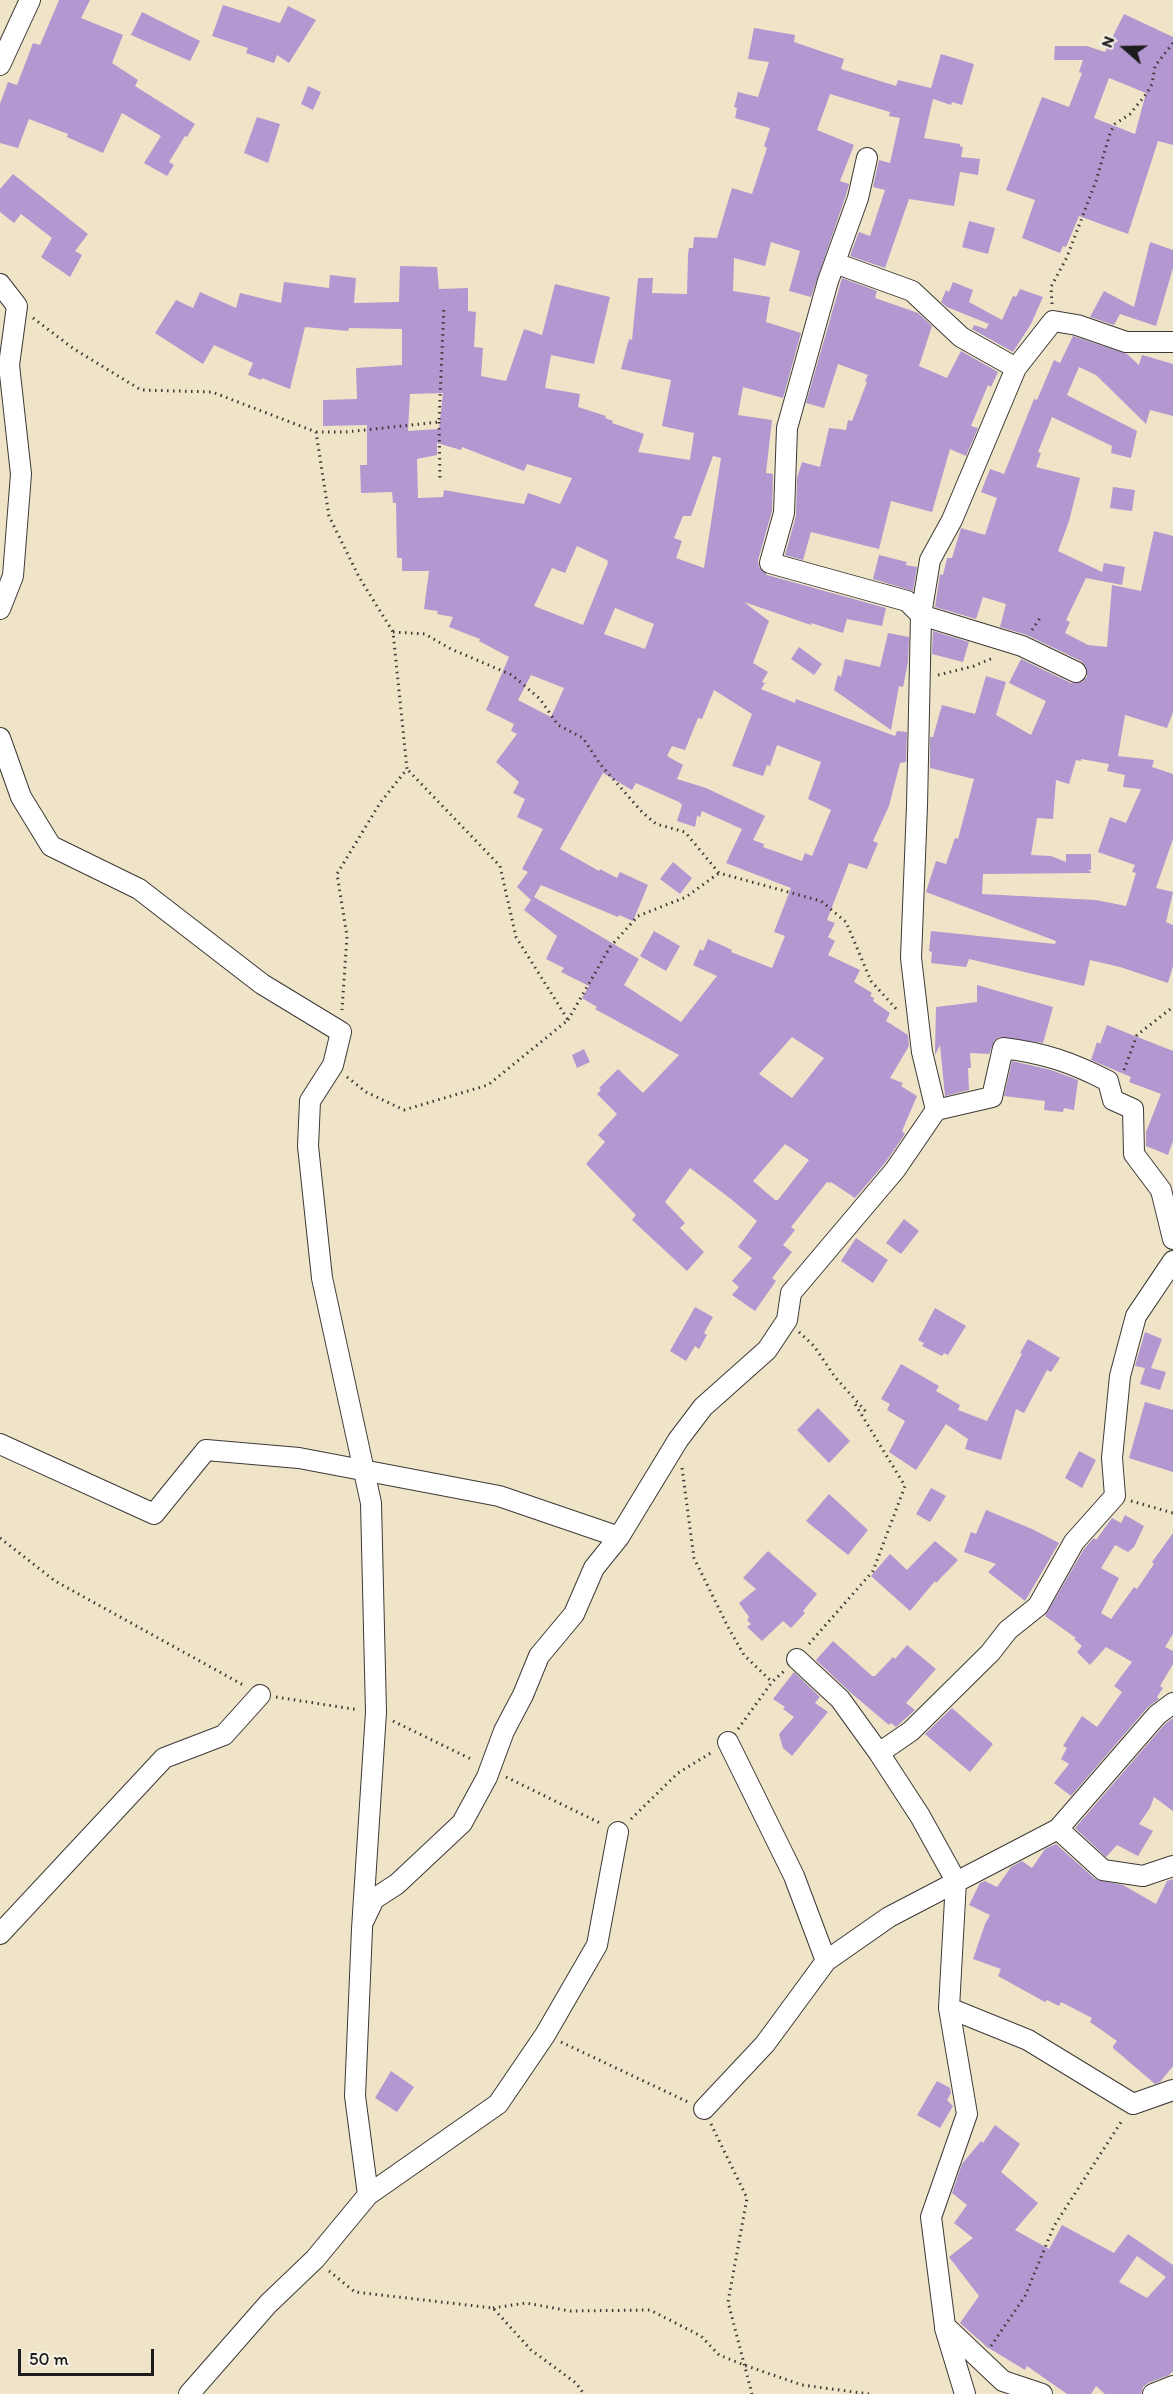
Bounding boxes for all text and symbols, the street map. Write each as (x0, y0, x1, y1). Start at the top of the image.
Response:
north arrow (1095, 18, 1155, 78)
text: N (1097, 33, 1118, 50)
scale bar (21, 2337, 158, 2375)
text: 50 m (29, 2348, 69, 2370)

